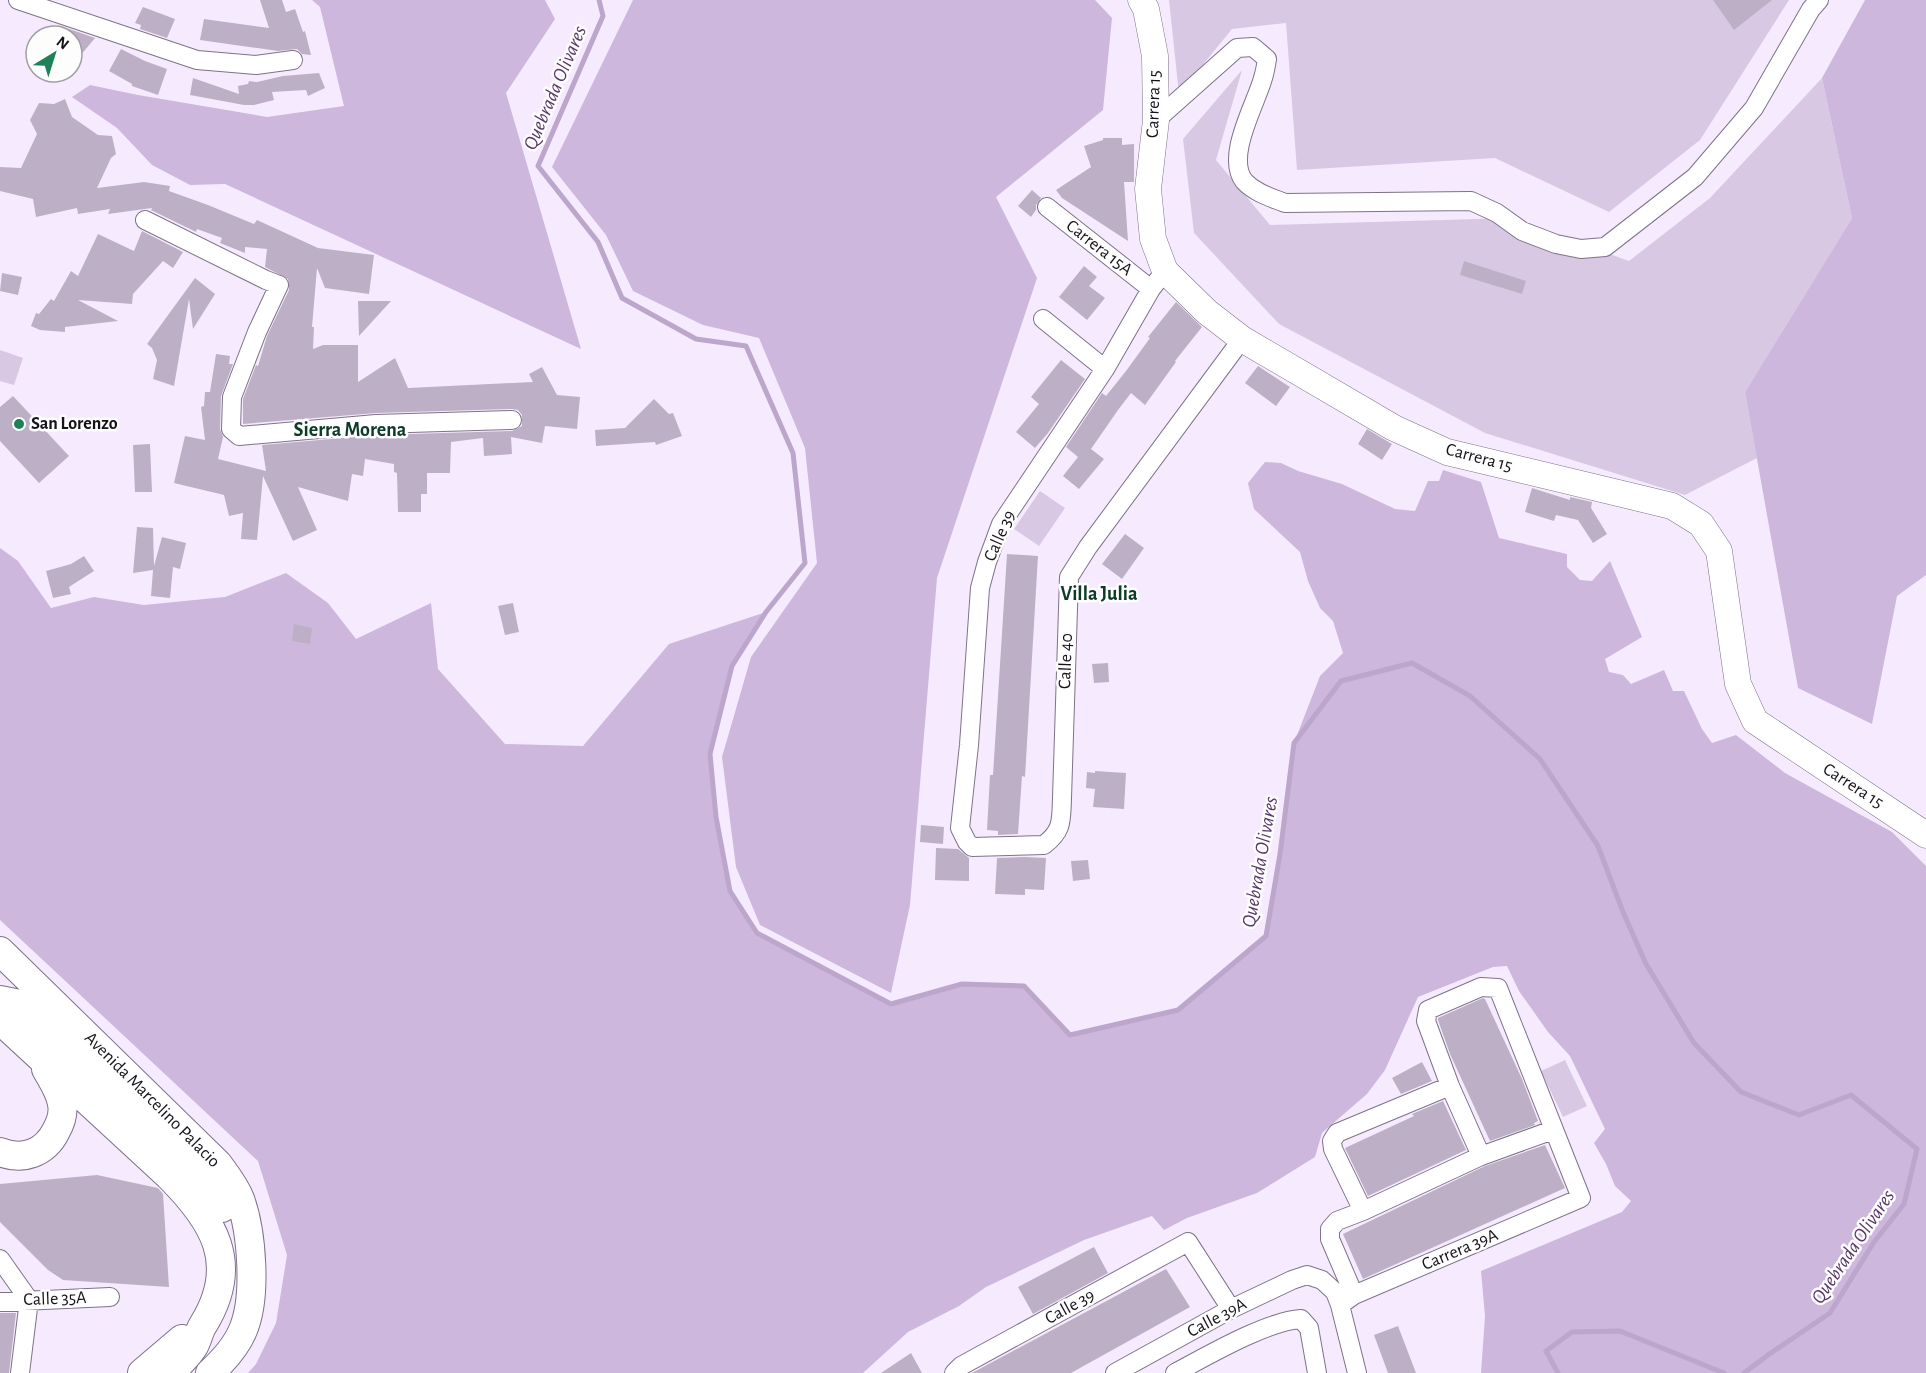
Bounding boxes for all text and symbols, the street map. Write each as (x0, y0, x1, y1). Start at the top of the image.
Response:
water label: Quebrada Olivares (520, 23, 590, 153)
north arrow (24, 24, 84, 84)
text: N (53, 33, 72, 53)
street label: Carrera 15 (1144, 70, 1164, 138)
street label: Carrera 15A (1063, 217, 1136, 280)
place label: San Lorenzo (31, 415, 118, 433)
marker: San Lorenzo (12, 417, 26, 431)
district label: Sierra Morena (294, 420, 407, 440)
street label: Carrera 15 (1444, 441, 1514, 475)
street label: Calle 39 (981, 508, 1019, 564)
district label: Villa Julia (1060, 584, 1138, 604)
street label: Calle 40 (1056, 633, 1076, 689)
street label: Carrera 15 (1820, 760, 1886, 812)
water label: Quebrada Olivares (1239, 795, 1281, 929)
street label: Avenida Marcelino Palacio (81, 1029, 223, 1171)
water label: Quebrada Olivares (1808, 1186, 1899, 1307)
street label: Carrera 39A (1419, 1226, 1501, 1274)
street label: Calle 39 (1042, 1286, 1098, 1328)
street label: Calle 35A (23, 1289, 87, 1309)
street label: Calle 39A (1184, 1295, 1250, 1341)

